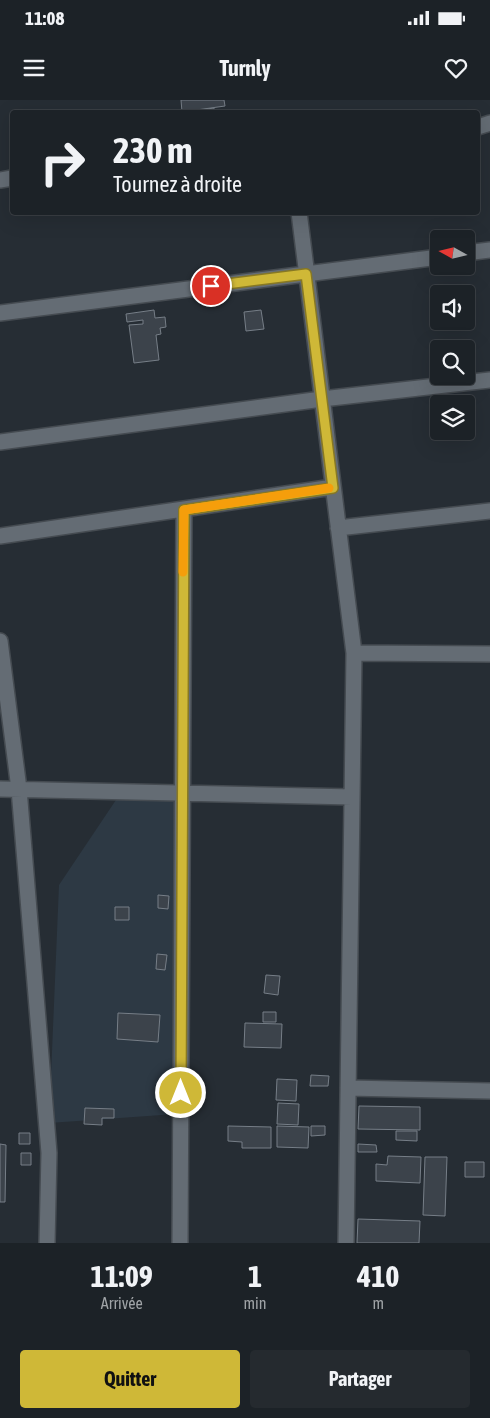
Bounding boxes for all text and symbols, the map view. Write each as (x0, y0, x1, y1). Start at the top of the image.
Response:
text: 11:08 (25, 7, 64, 29)
icon: menu (20, 54, 48, 82)
icon: heart (442, 54, 470, 82)
text: Turnly (219, 55, 271, 81)
icon: right (30, 130, 95, 195)
text: 230 m (113, 130, 192, 170)
text: Tournez à droite (113, 171, 242, 197)
north arrow (430, 230, 475, 275)
map controls (430, 230, 475, 440)
pin (190, 265, 232, 307)
icon: arrive (197, 272, 225, 300)
button: sound (430, 285, 475, 330)
button: search (430, 340, 475, 385)
button: layers (430, 395, 475, 440)
position arrow (154, 1066, 206, 1118)
text: 11:09 (91, 1259, 153, 1293)
text: 1 (248, 1259, 262, 1293)
text: 410 (357, 1259, 399, 1293)
text: Arrivée (101, 1294, 143, 1312)
text: min (244, 1294, 267, 1312)
text: m (372, 1294, 384, 1312)
button: Quitter (20, 1350, 240, 1408)
button: Partager (250, 1350, 470, 1408)

